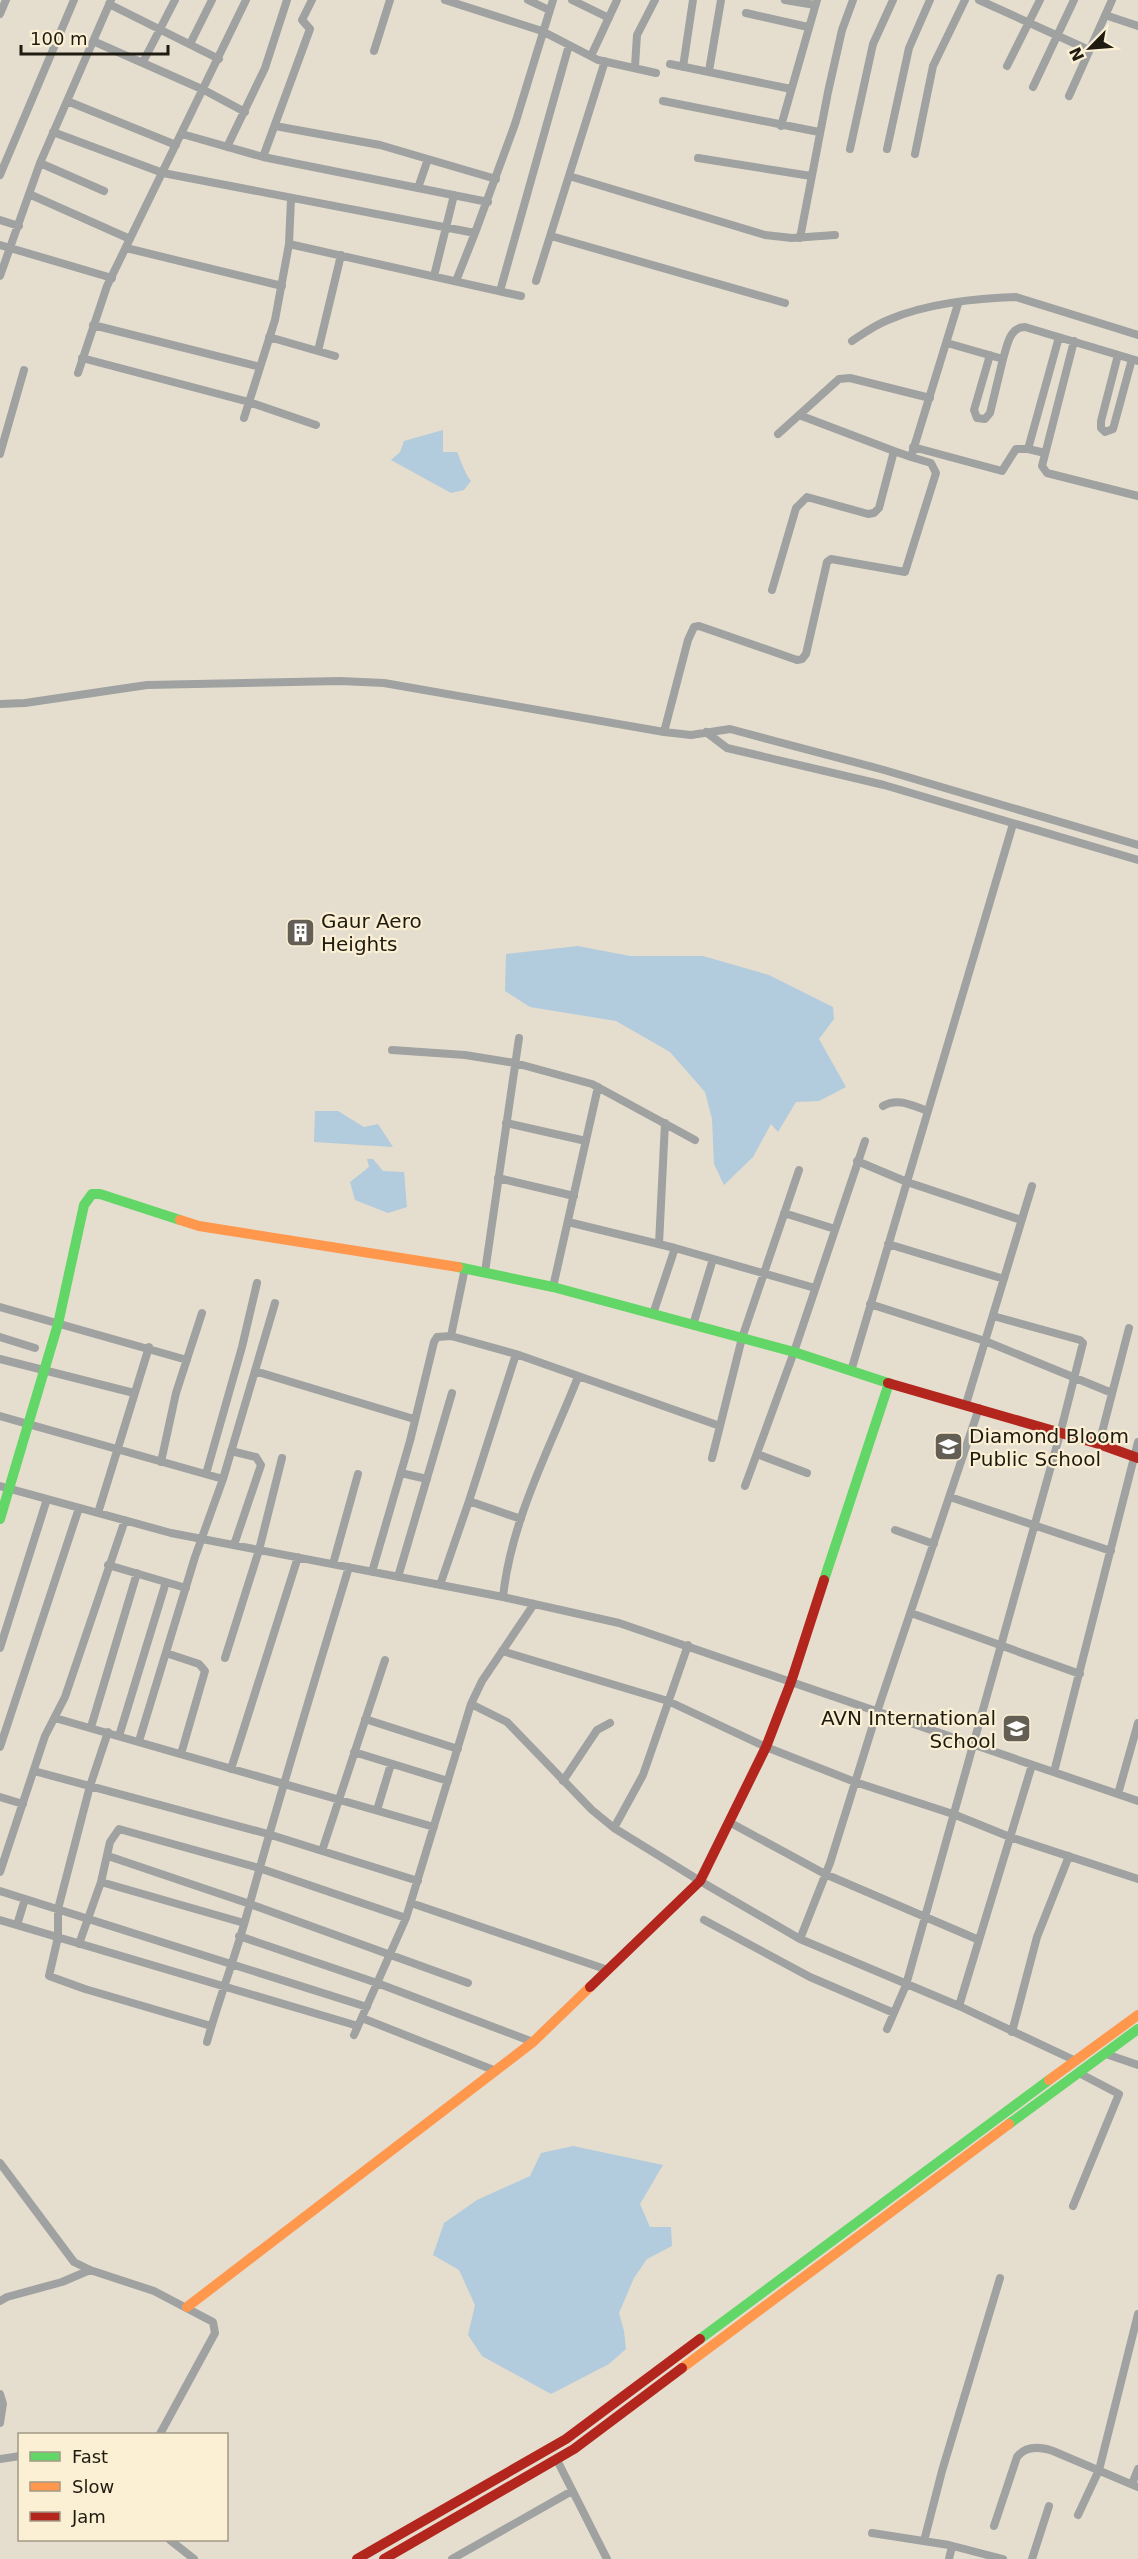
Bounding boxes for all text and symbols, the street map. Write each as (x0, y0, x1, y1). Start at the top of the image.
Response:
scale bar (21, 18, 168, 56)
north arrow (1060, 18, 1120, 78)
text: 100 m (30, 28, 88, 49)
text: N (1065, 44, 1088, 64)
place label: Gaur Aero Heights (321, 909, 422, 956)
building icon: Gaur Aero Heights (284, 916, 316, 948)
place label: Diamond Bloom Public School (969, 1424, 1129, 1471)
school or university icon: Diamond Bloom Public School (932, 1431, 964, 1463)
place label: AVN International School (821, 1706, 996, 1753)
school or university icon: AVN International School (1001, 1713, 1033, 1745)
legend (18, 2433, 228, 2541)
text: Fast (72, 2446, 108, 2467)
text: Slow (72, 2476, 114, 2497)
text: Jam (71, 2506, 106, 2527)

